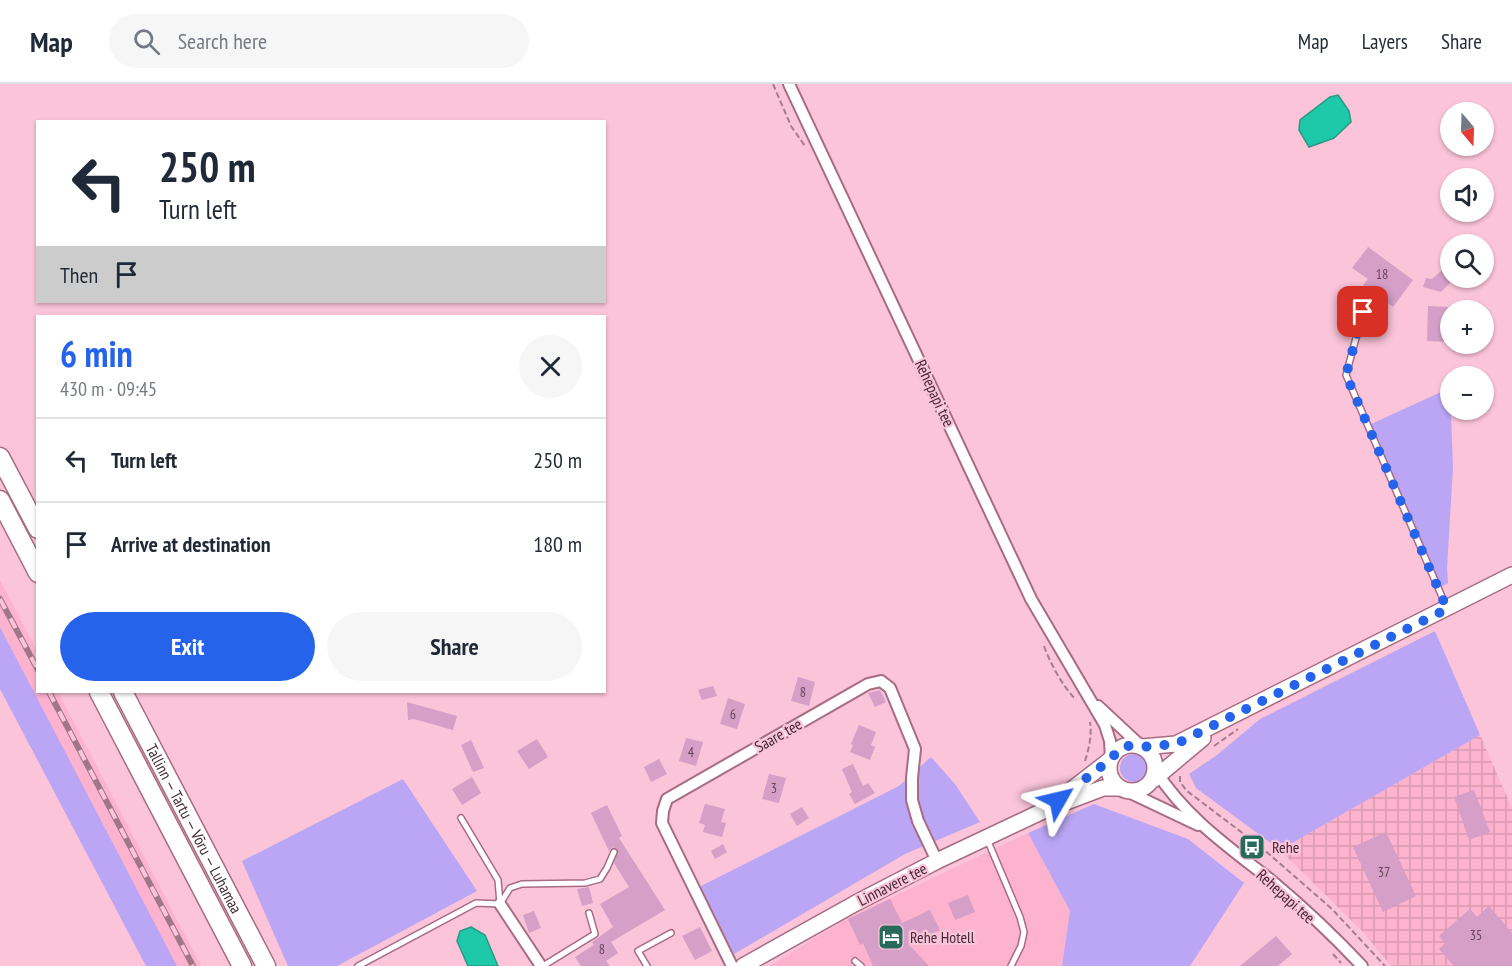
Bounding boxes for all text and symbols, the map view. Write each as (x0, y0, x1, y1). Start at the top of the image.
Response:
search box (109, 14, 529, 68)
text: Map (30, 23, 73, 60)
icon: search (130, 25, 163, 58)
text: Search here (178, 27, 267, 55)
text: Map (1298, 28, 1329, 55)
text: Layers (1362, 28, 1408, 55)
text: Share (1441, 28, 1482, 55)
north arrow (1440, 102, 1494, 156)
map controls (1440, 102, 1494, 420)
text: 250 m (159, 139, 256, 194)
icon: left (60, 144, 138, 222)
button: sound (1440, 168, 1494, 222)
text: Turn left (159, 192, 237, 226)
button: search (1440, 234, 1494, 288)
icon: arrive (110, 258, 143, 291)
text: Then (60, 261, 98, 289)
house number: 18 (1376, 265, 1388, 283)
pin (1337, 286, 1388, 337)
icon: arrive (1346, 295, 1379, 328)
button: + (1440, 300, 1494, 354)
text: 6 min (60, 330, 133, 377)
button: close (519, 335, 582, 398)
street label: Rehepapi tee (911, 356, 959, 430)
button: − (1440, 366, 1494, 420)
text: 430 m · 09:45 (60, 376, 157, 402)
icon: left (60, 444, 93, 477)
text: Turn left (111, 446, 177, 474)
text: 250 m (533, 446, 582, 474)
icon: arrive (60, 528, 93, 561)
text: Arrive at destination (111, 530, 271, 558)
text: 180 m (533, 530, 582, 558)
button: Exit (60, 612, 315, 681)
button: Share (327, 612, 582, 681)
house number: 8 (800, 683, 806, 701)
house number: 6 (730, 705, 736, 723)
street label: Saare tee (751, 713, 805, 757)
street label: Tallinn — Tartu — Võru — Luhamaa (142, 740, 247, 917)
house number: 4 (688, 743, 695, 761)
position arrow (1026, 768, 1090, 832)
house number: 3 (771, 779, 777, 797)
bus stop icon: Rehe (1237, 832, 1267, 862)
place label: Rehe (1272, 837, 1299, 857)
street label: Linnavere tee (854, 858, 930, 910)
house number: 37 (1378, 863, 1390, 881)
street label: Rehepapi tee (1253, 865, 1319, 927)
hotel icon: Rehe Hotell (876, 922, 906, 952)
house number: 35 (1470, 926, 1482, 944)
place label: Rehe Hotell (910, 927, 975, 947)
house number: 8 (599, 940, 605, 958)

